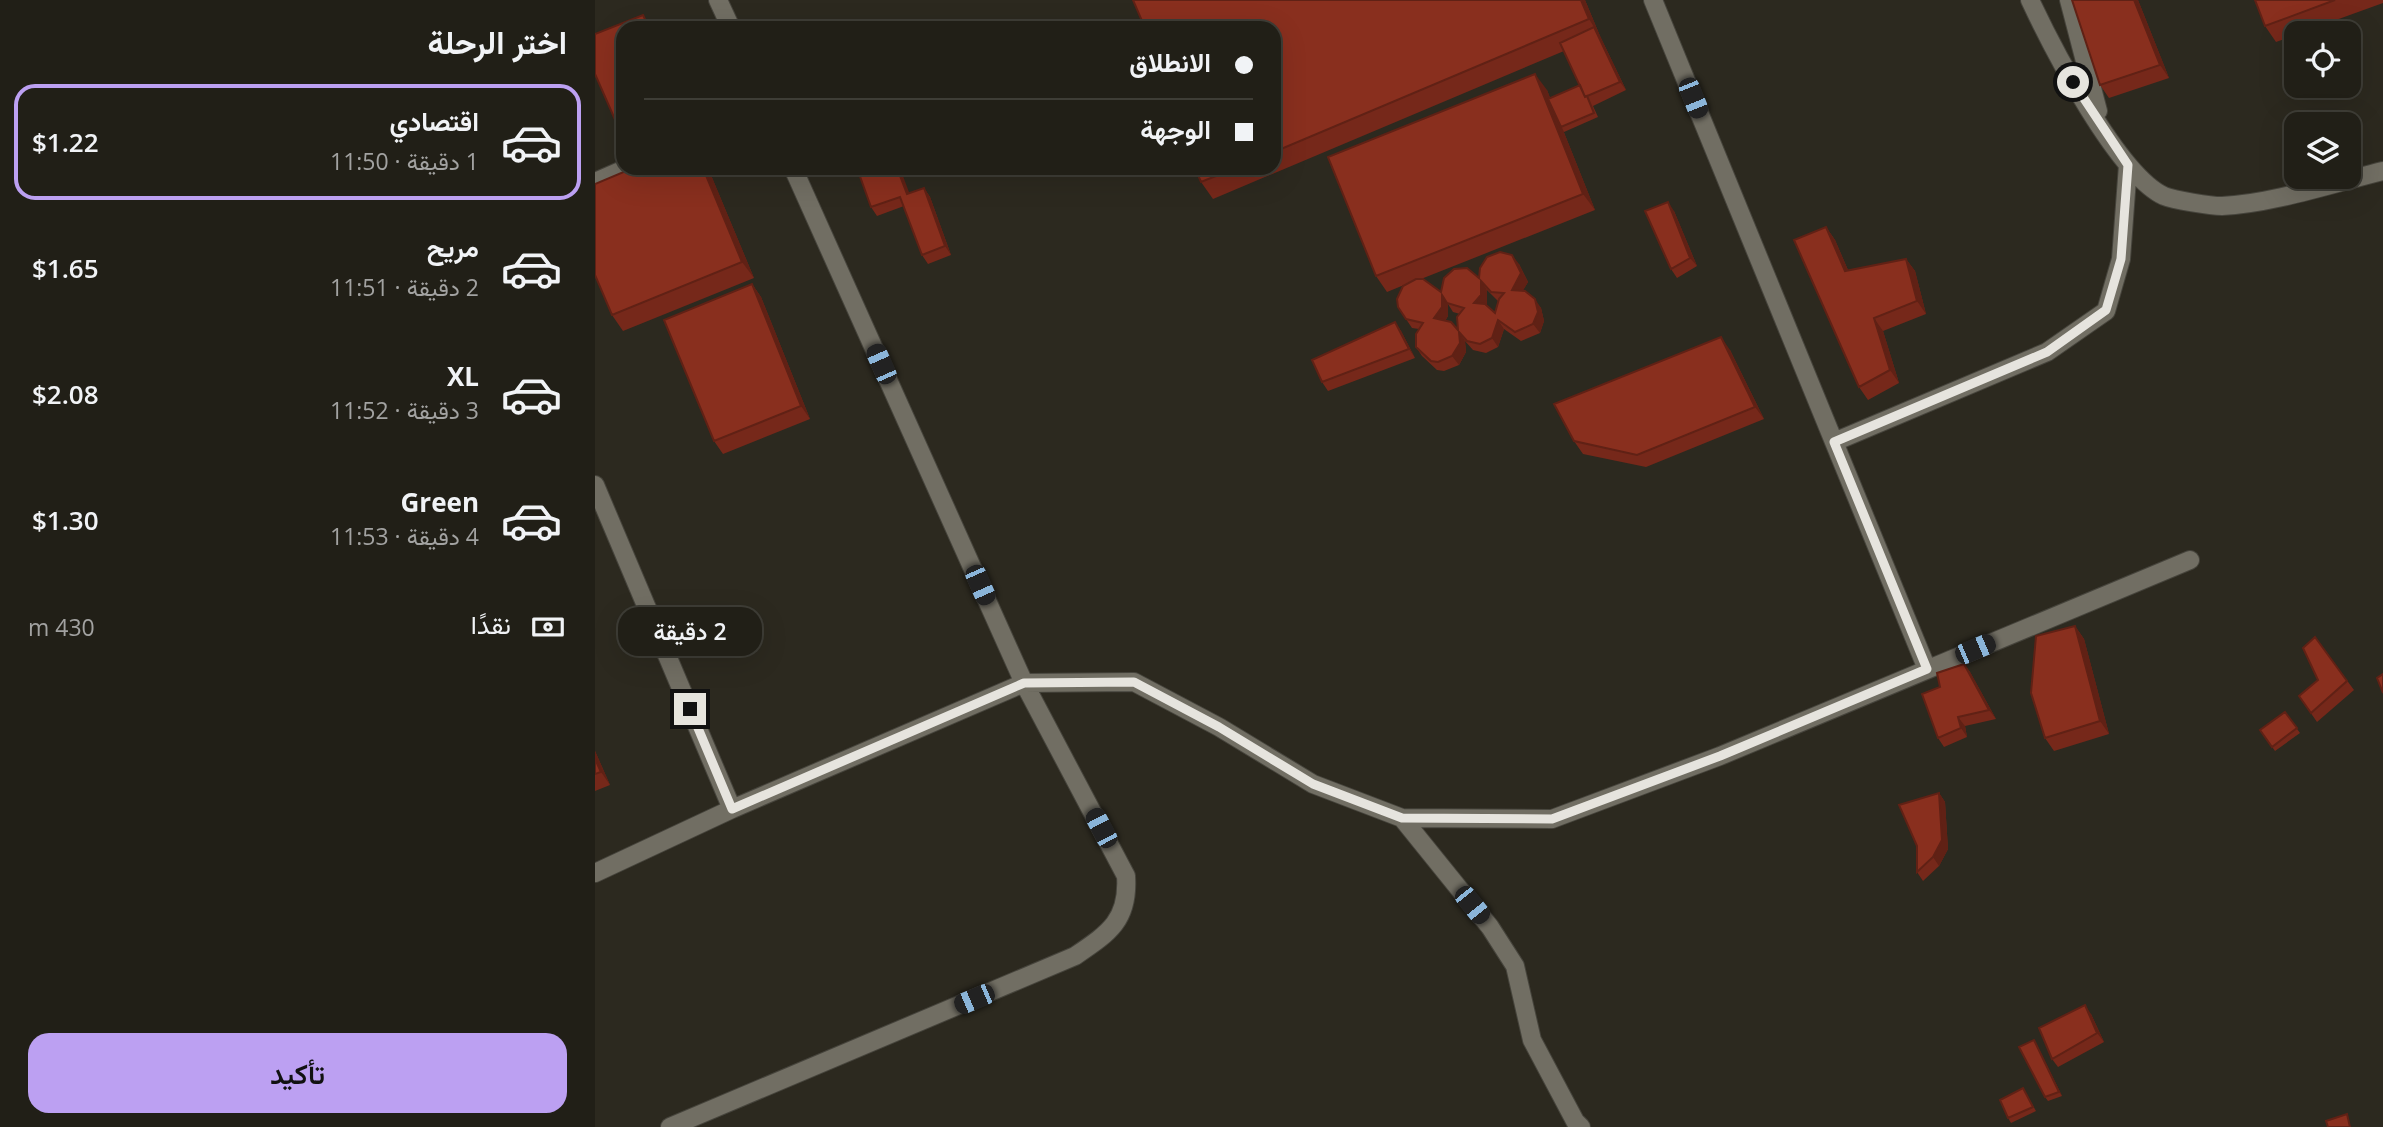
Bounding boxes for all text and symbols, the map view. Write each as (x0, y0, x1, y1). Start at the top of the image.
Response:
text: اختر الرحلة (427, 20, 567, 63)
map controls (2284, 21, 2361, 189)
button: locate (2284, 21, 2361, 98)
text: الانطلاق (1129, 44, 1211, 80)
route start (2057, 66, 2089, 98)
car (1676, 75, 1711, 121)
text: اقتصادي (390, 103, 479, 139)
icon: car (500, 111, 563, 174)
text: الوجهة (1140, 111, 1211, 147)
button: layers (2284, 112, 2361, 189)
text: $1.22 (32, 124, 99, 160)
text: 1 دقيقة · 11:50 (330, 145, 479, 177)
text: مريح (427, 229, 479, 265)
icon: car (500, 237, 563, 300)
text: $1.65 (32, 250, 99, 286)
text: 2 دقيقة · 11:51 (330, 271, 479, 303)
car (863, 341, 900, 387)
text: XL (447, 358, 479, 394)
icon: car (500, 363, 563, 426)
text: $2.08 (32, 376, 99, 412)
text: 3 دقيقة · 11:52 (330, 394, 479, 426)
text: Green (401, 484, 479, 520)
icon: car (500, 489, 563, 552)
text: $1.30 (32, 502, 99, 538)
text: 4 دقيقة · 11:53 (330, 520, 479, 552)
car (962, 562, 999, 608)
text: نقدًا (471, 606, 511, 642)
icon: cash (529, 608, 567, 646)
callout: 2 دقيقة (618, 608, 762, 656)
text: 430 m (28, 611, 95, 643)
text: 2 دقيقة (653, 615, 727, 647)
car (1952, 631, 1999, 667)
route end (674, 693, 706, 725)
car (1082, 805, 1121, 851)
car (1451, 882, 1494, 928)
car (951, 981, 998, 1017)
button: تأكيد (28, 1033, 567, 1113)

